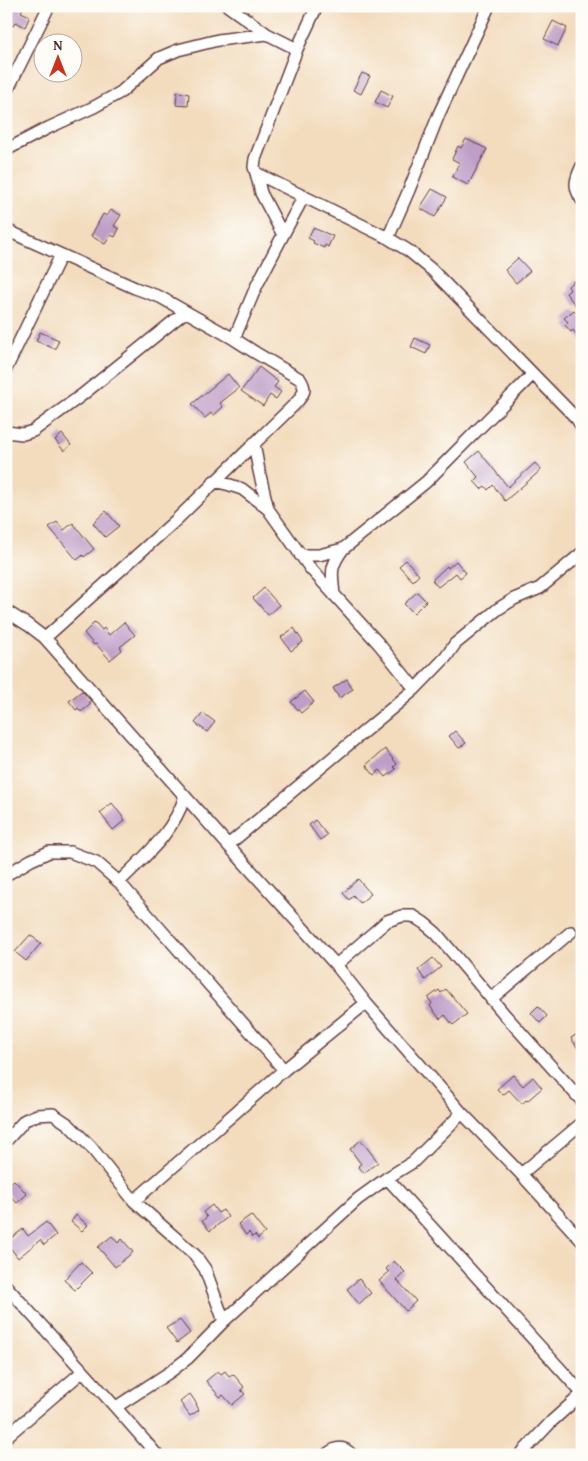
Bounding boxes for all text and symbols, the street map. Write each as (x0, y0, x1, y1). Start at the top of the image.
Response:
north arrow (32, 32, 82, 82)
text: N (53, 35, 63, 55)

